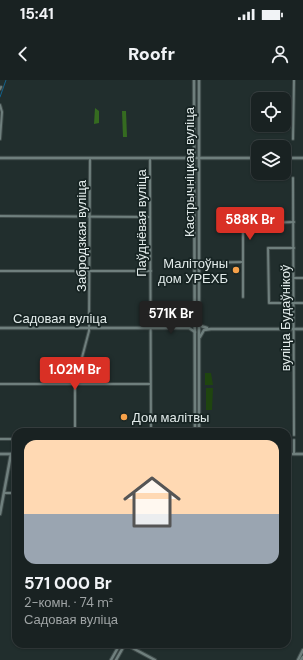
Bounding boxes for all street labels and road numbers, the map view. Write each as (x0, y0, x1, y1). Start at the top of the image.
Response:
street label: Кастрычніцкая вуліца (181, 106, 198, 237)
street label: Паўднёвая вуліца (133, 168, 150, 277)
street label: Забродзкая вуліца (73, 179, 90, 292)
street label: вуліца Будаўнікоў (277, 264, 294, 371)
street label: Садовая вуліца (13, 310, 108, 327)

